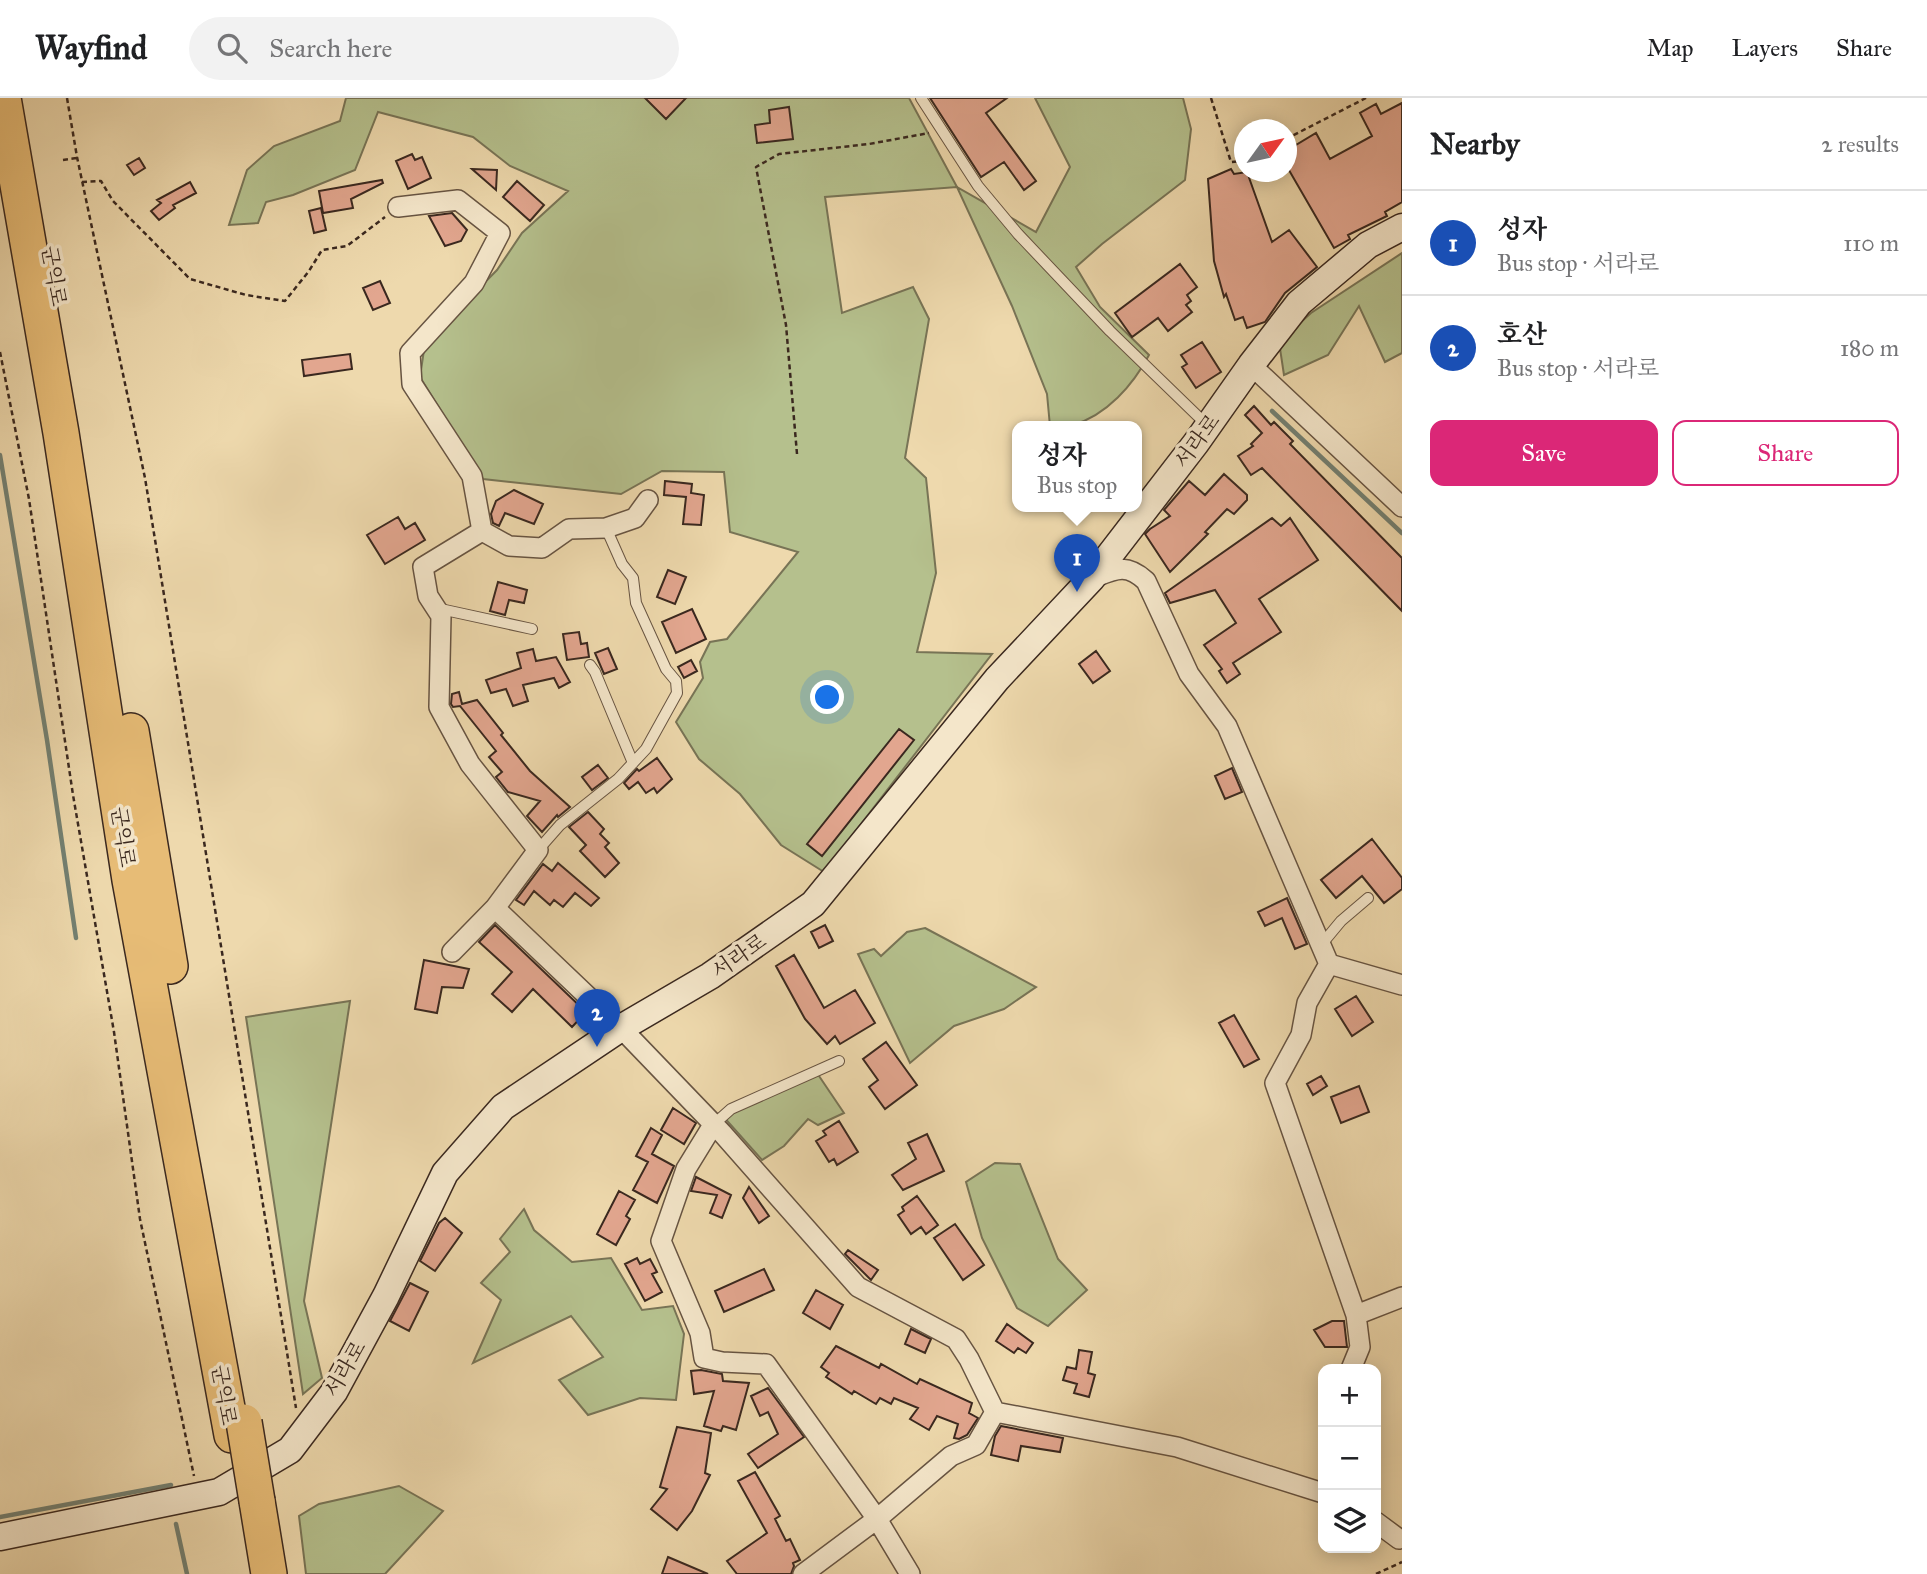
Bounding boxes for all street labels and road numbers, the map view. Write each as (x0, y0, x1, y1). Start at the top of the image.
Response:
street label: 군익로 (36, 244, 72, 308)
street label: 서라로 (1169, 409, 1225, 473)
street label: 군익로 (105, 805, 141, 869)
street label: 서라로 (707, 928, 771, 984)
street label: 서라로 (319, 1336, 371, 1402)
street label: 군익로 (206, 1363, 242, 1427)

